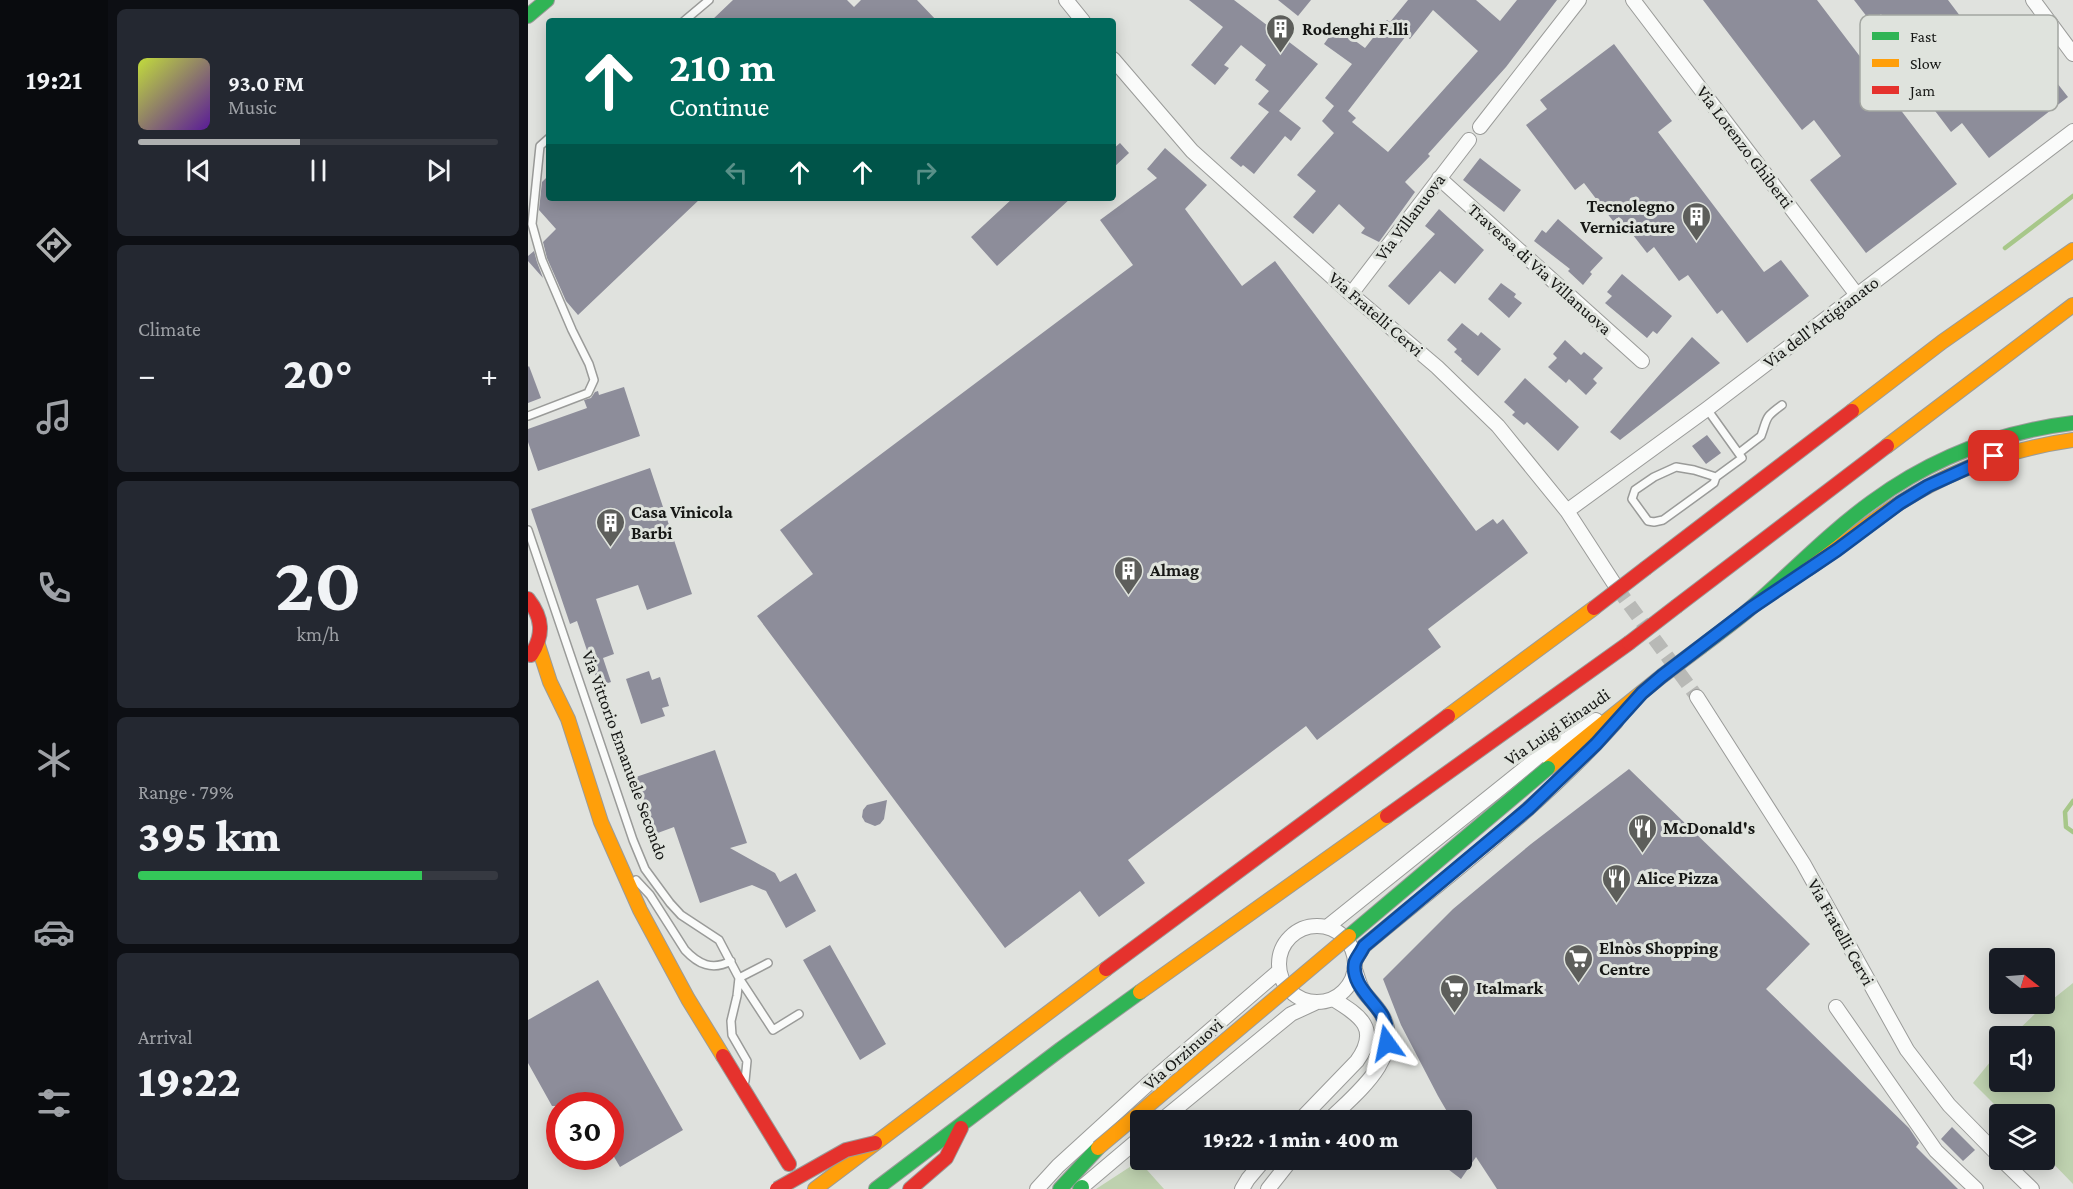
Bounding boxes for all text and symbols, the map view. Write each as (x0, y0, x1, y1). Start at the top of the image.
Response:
building icon: Rodenghi F.lli (1265, 13, 1297, 55)
legend (1860, 15, 2058, 111)
place label: Rodenghi F.lli (1302, 19, 1409, 39)
text: Fast (1910, 28, 1937, 45)
icon: ahead (570, 42, 648, 120)
text: 210 m (669, 43, 775, 90)
text: Slow (1910, 55, 1942, 72)
text: 19:21 (26, 65, 82, 95)
text: 93.0 FM (228, 71, 304, 96)
street label: Via Lorenzo Ghiberti (1693, 82, 1798, 212)
text: Jam (1908, 82, 1935, 100)
text: Continue (669, 92, 769, 122)
text: Music (228, 96, 277, 118)
icon: previous (182, 154, 215, 187)
icon: pause (302, 154, 335, 187)
icon: next (422, 154, 455, 187)
icon: left (720, 156, 753, 189)
icon: ahead (783, 156, 816, 189)
icon: ahead (846, 156, 879, 189)
icon: right (909, 156, 942, 189)
street label: Via Villanuova (1371, 170, 1449, 264)
place label: Tecnolegno Verniciature (1579, 196, 1675, 237)
street label: Traversa di Via Villanuova (1464, 199, 1616, 339)
building icon: Tecnolegno Verniciature (1680, 200, 1712, 242)
icon: directions (33, 224, 75, 266)
street label: Via Fratelli Cervi (1325, 267, 1428, 361)
street label: Via dell'Artigianato (1759, 272, 1883, 372)
text: Climate (138, 318, 201, 340)
text: 20° (283, 348, 353, 398)
text: − (138, 356, 155, 393)
text: + (481, 356, 498, 393)
icon: music (33, 396, 75, 438)
pin (1968, 430, 2019, 481)
icon: arrive (1977, 439, 2010, 472)
place label: Casa Vinicola Barbi (631, 502, 733, 543)
building icon: Casa Vinicola Barbi (594, 506, 626, 548)
text: 20 (274, 540, 362, 627)
building icon: Almag (1113, 554, 1145, 596)
place label: Almag (1149, 560, 1199, 580)
icon: phone (33, 567, 75, 609)
text: km/h (296, 623, 340, 645)
street label: Via Vittorio Emanuele Secondo (578, 647, 672, 863)
street label: Via Luigi Einaudi (1501, 684, 1614, 770)
icon: climate (33, 739, 75, 781)
text: Range · 79% (138, 781, 234, 803)
text: 395 km (138, 811, 280, 861)
restaurant icon: McDonald's (1626, 812, 1658, 854)
place label: McDonald's (1663, 818, 1755, 838)
restaurant icon: Alice Pizza (1600, 862, 1632, 904)
place label: Alice Pizza (1636, 868, 1719, 888)
street label: Via Fratelli Cervi (1803, 875, 1879, 989)
icon: car (33, 911, 75, 953)
place label: Elnòs Shopping Centre (1599, 938, 1718, 979)
supermarket icon: Elnòs Shopping Centre (1562, 942, 1594, 984)
north arrow (1989, 948, 2055, 1014)
map controls (1989, 948, 2055, 1170)
supermarket icon: Italmark (1439, 972, 1471, 1014)
place label: Italmark (1476, 978, 1543, 998)
position arrow (1355, 1011, 1419, 1075)
street label: Via Orzinuovi (1139, 1014, 1227, 1094)
text: Arrival (138, 1026, 192, 1048)
button: sound (1989, 1026, 2055, 1092)
text: 19:22 (138, 1056, 241, 1106)
icon: filters (33, 1082, 75, 1124)
speed limit sign: 30 (546, 1092, 624, 1170)
button: layers (1989, 1104, 2055, 1170)
text: 19:22 · 1 min · 400 m (1204, 1127, 1398, 1152)

